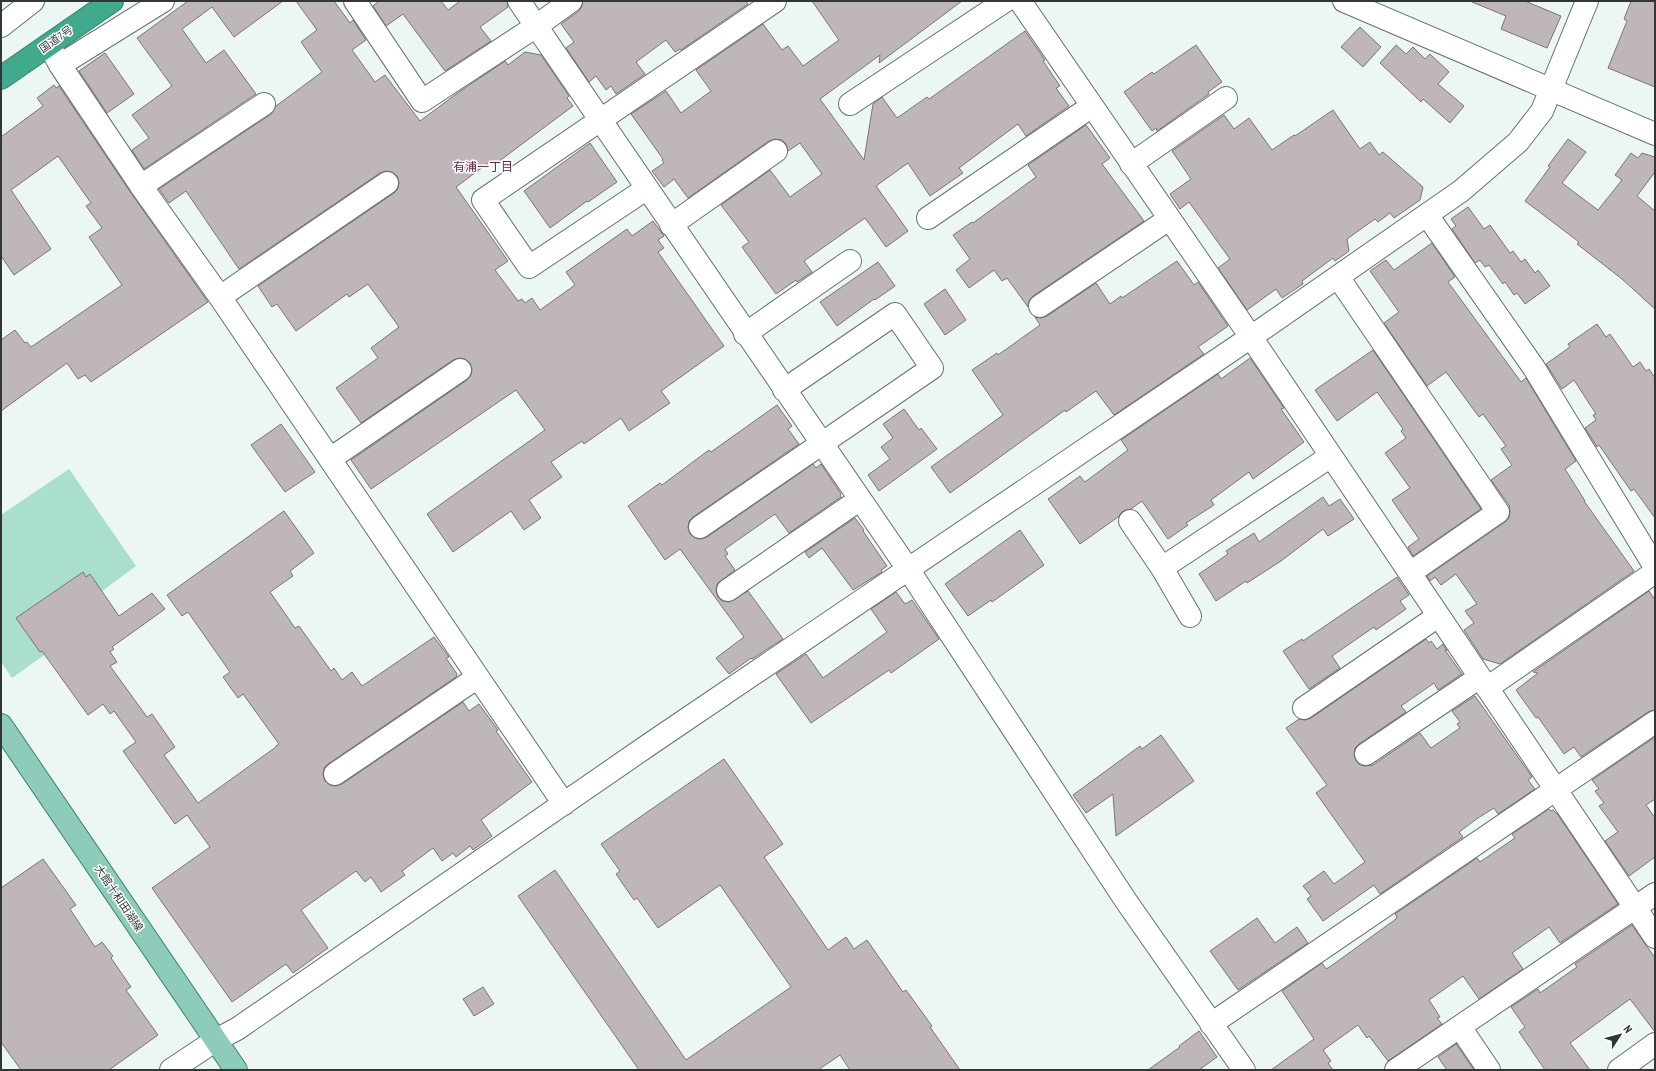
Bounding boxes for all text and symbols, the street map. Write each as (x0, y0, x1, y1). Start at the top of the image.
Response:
street label: 国道7号 (36, 22, 76, 56)
district label: 有浦一丁目 (453, 159, 513, 174)
street label: 大館十和田湖線 (92, 862, 146, 934)
north arrow (1600, 1015, 1640, 1055)
text: N (1621, 1023, 1636, 1036)

